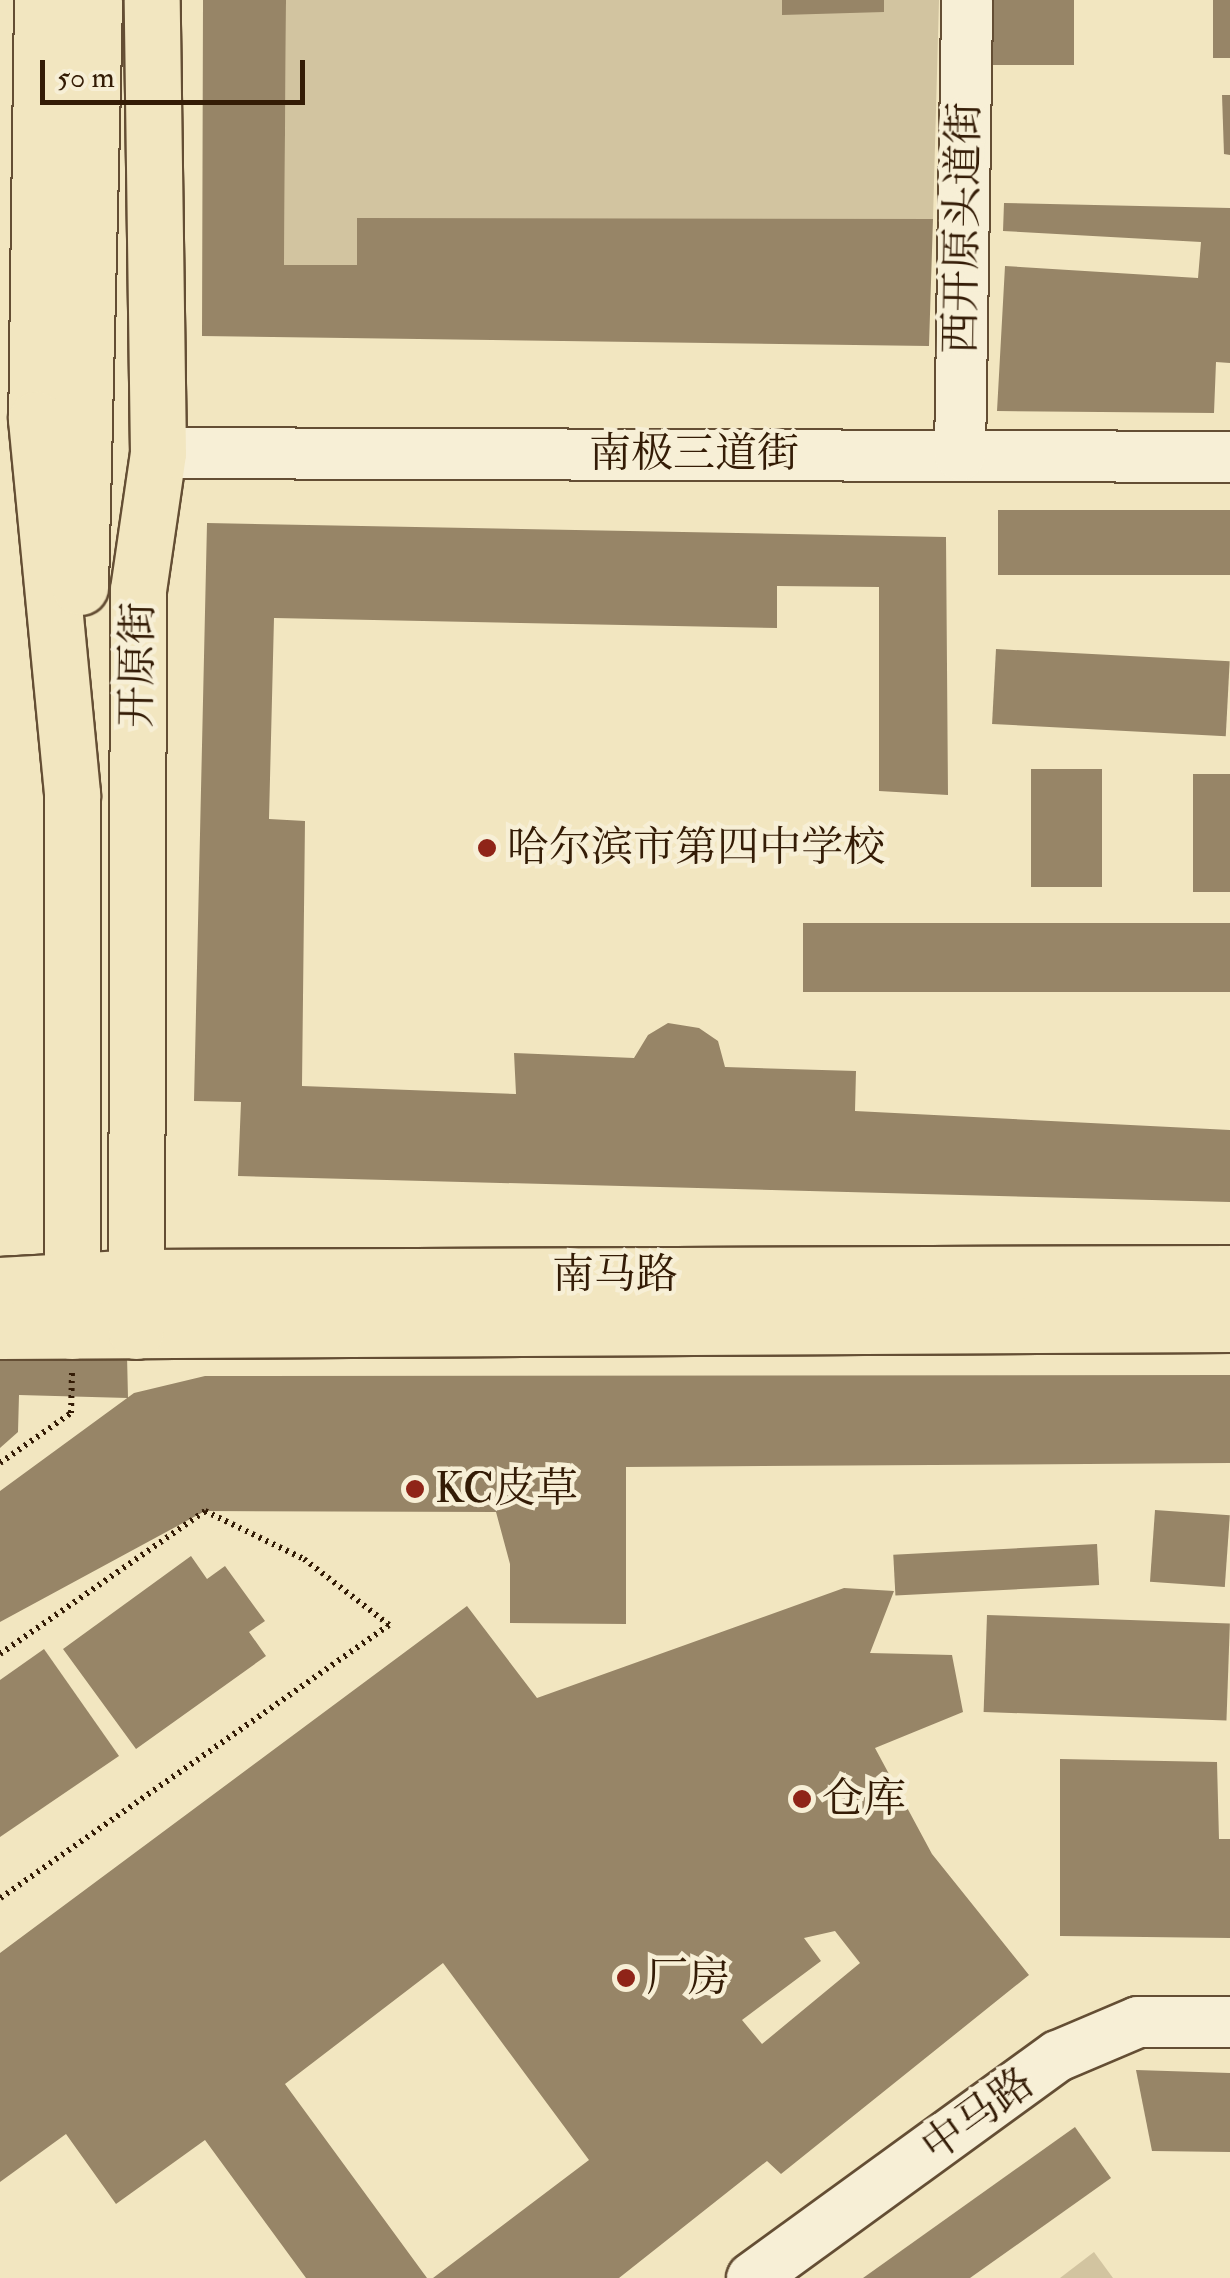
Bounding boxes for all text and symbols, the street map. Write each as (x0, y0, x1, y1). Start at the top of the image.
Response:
scale bar (45, 40, 310, 102)
text: 50 m (57, 59, 115, 96)
street label: 西开原头道街 (936, 102, 990, 354)
street label: 南极三道街 (589, 429, 799, 479)
street label: 开原街 (112, 602, 164, 728)
place label: 哈尔滨市第四中学校 (507, 823, 885, 873)
marker: 哈尔滨市第四中学校 (476, 837, 498, 859)
street label: 南马路 (552, 1250, 678, 1300)
place label: KC皮草 (435, 1464, 578, 1514)
marker: KC皮草 (404, 1478, 426, 1500)
place label: 仓库 (822, 1774, 906, 1824)
marker: 仓库 (791, 1788, 813, 1810)
place label: 厂房 (646, 1953, 730, 2003)
marker: 厂房 (615, 1967, 637, 1989)
street label: 中马路 (912, 2058, 1044, 2172)

